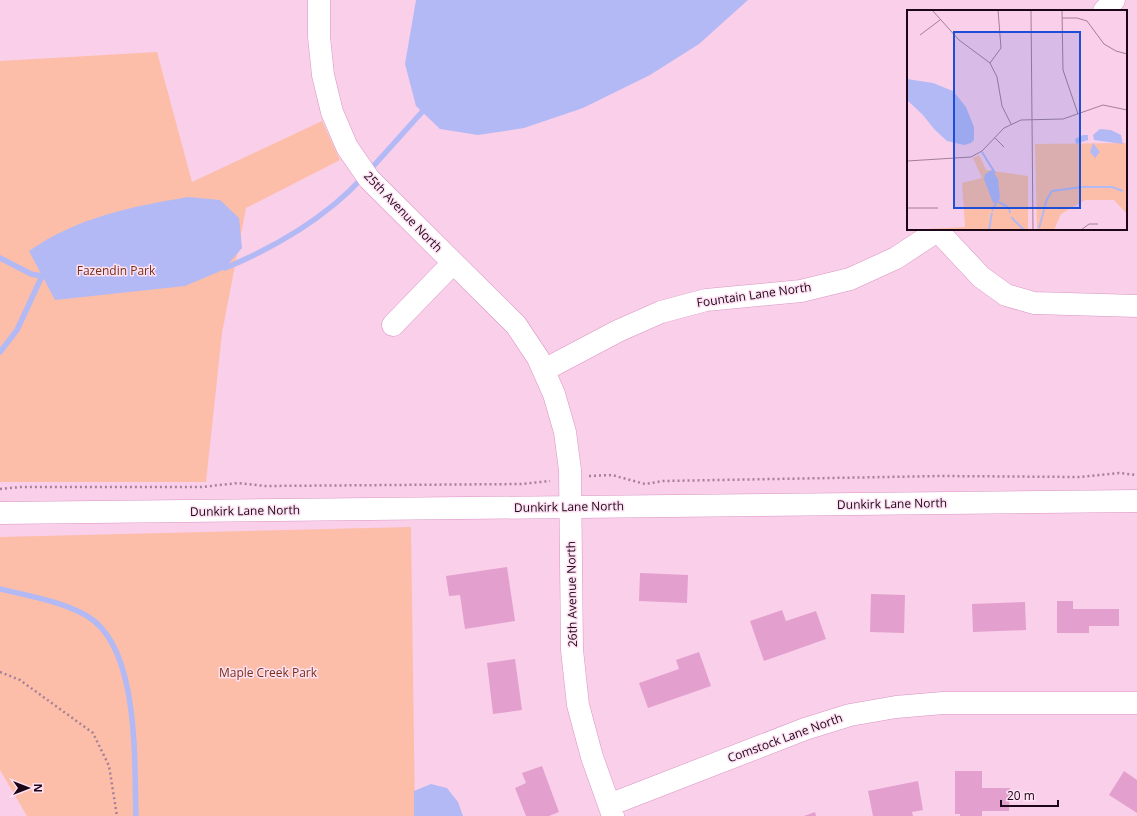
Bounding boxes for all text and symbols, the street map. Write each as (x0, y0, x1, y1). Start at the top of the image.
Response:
inset map (907, 10, 1127, 230)
street label: 25th Avenue North (360, 168, 446, 256)
park label: Fazendin Park (77, 262, 156, 279)
street label: Fountain Lane North (696, 278, 812, 311)
street label: Dunkirk Lane North (837, 494, 947, 513)
street label: Dunkirk Lane North (514, 497, 624, 516)
street label: Dunkirk Lane North (190, 501, 300, 520)
street label: 26th Avenue North (562, 541, 581, 647)
park label: Maple Creek Park (219, 664, 318, 681)
street label: Comstock Lane North (725, 709, 845, 766)
north arrow (8, 768, 48, 808)
scale bar (1001, 782, 1058, 808)
text: N (31, 784, 46, 792)
text: 20 m (1007, 787, 1035, 804)

